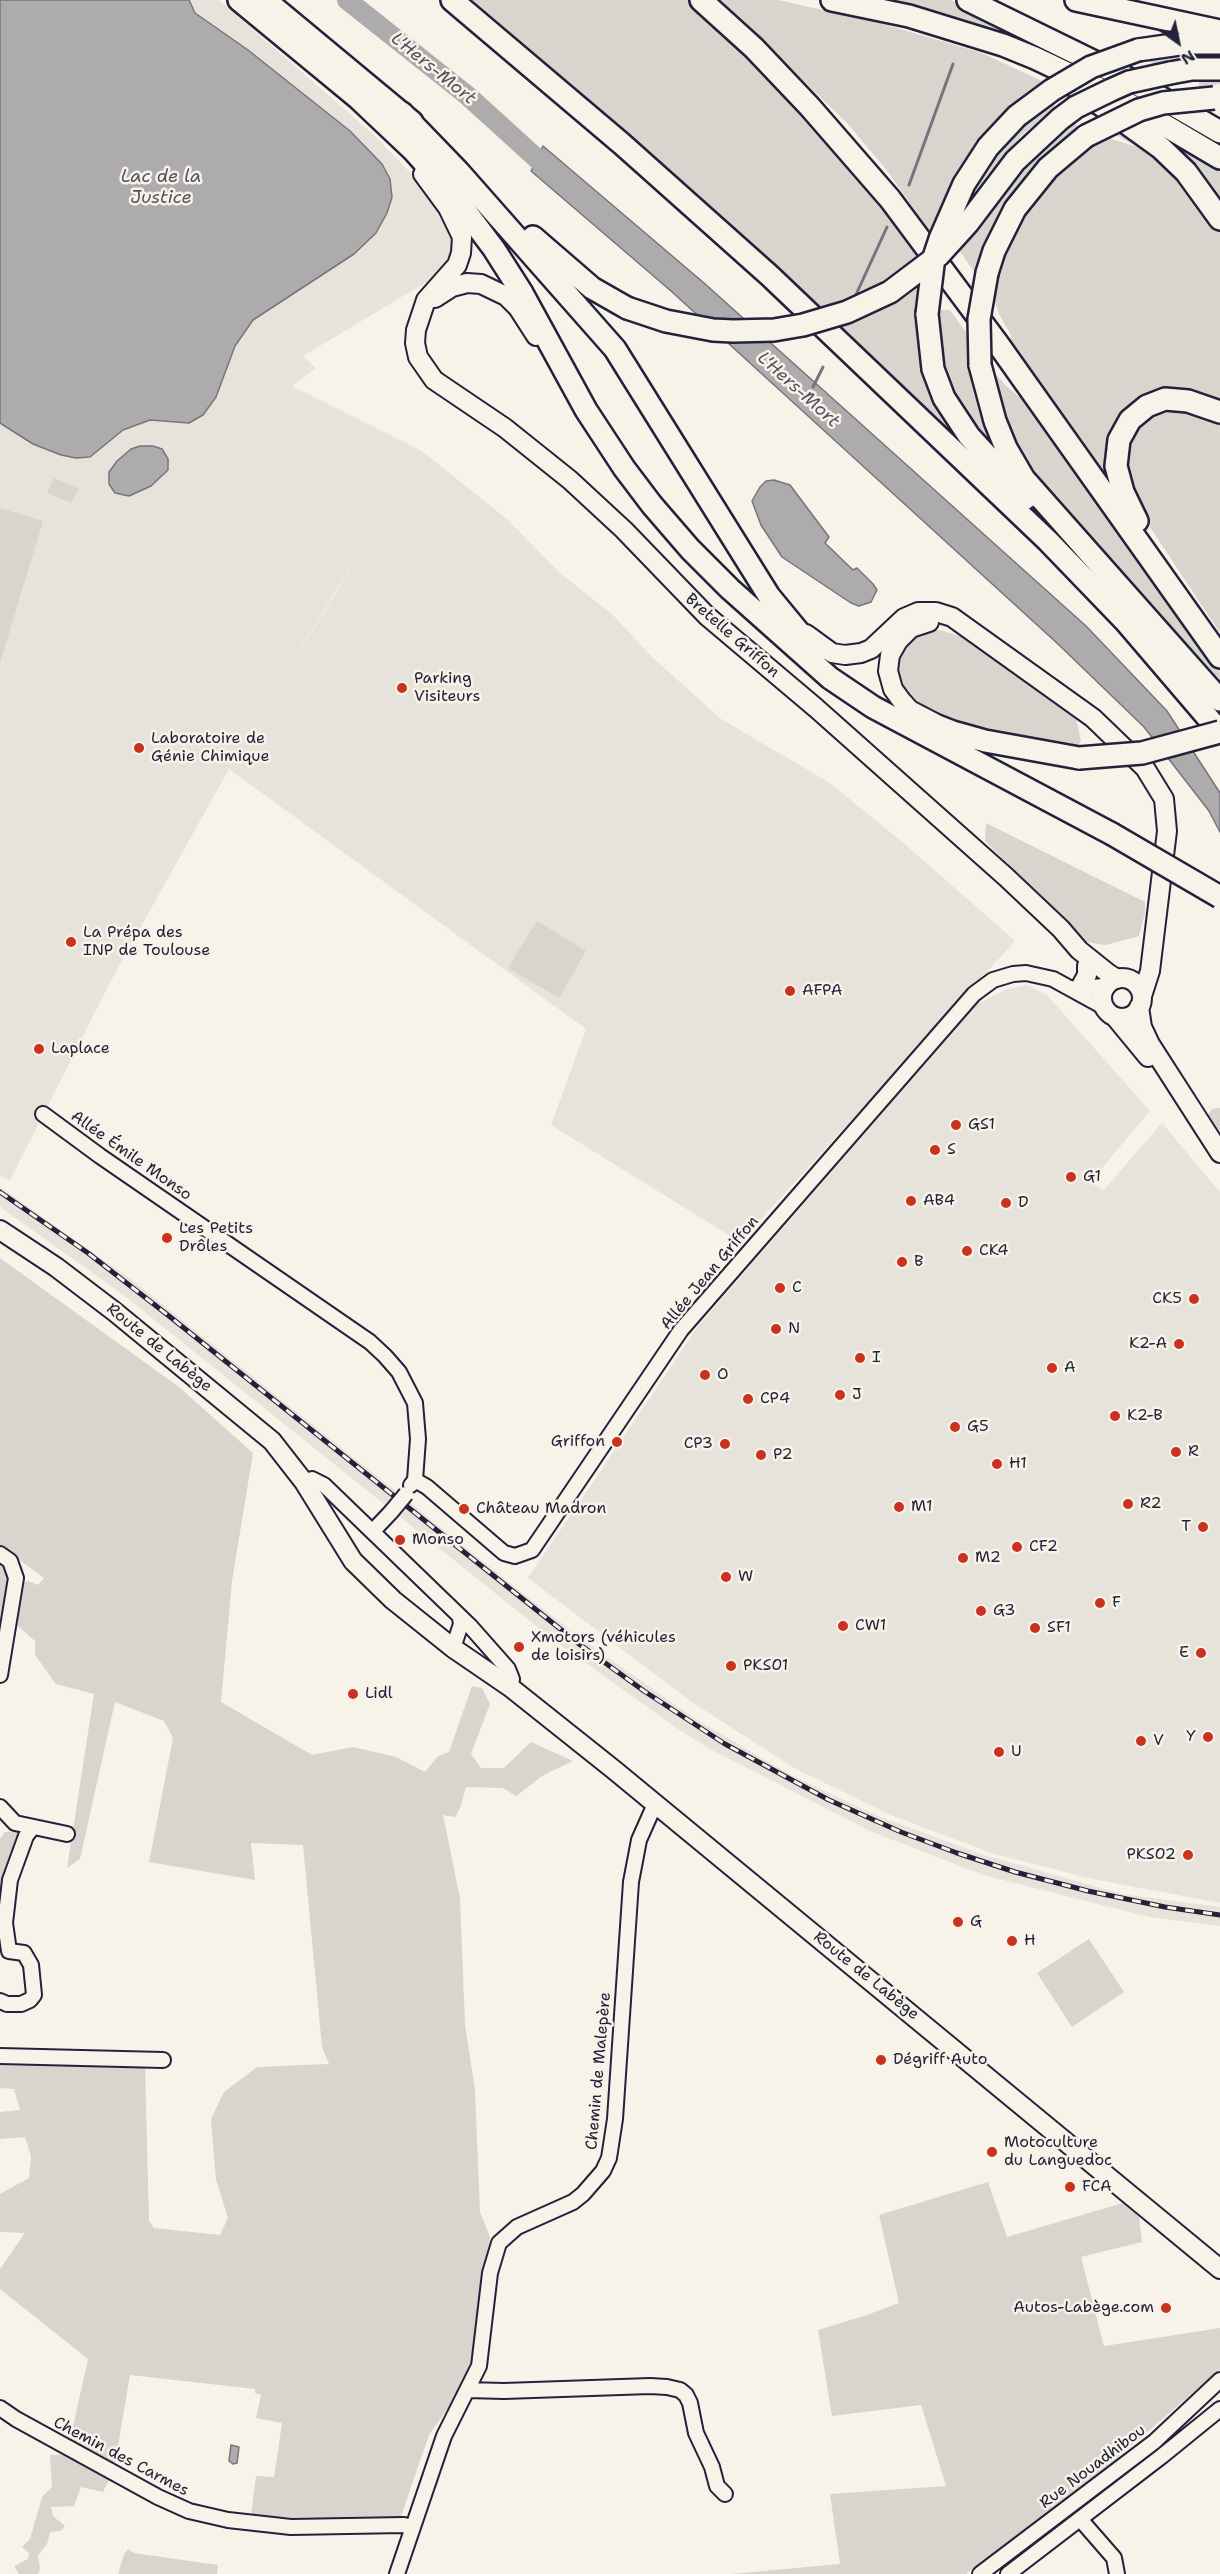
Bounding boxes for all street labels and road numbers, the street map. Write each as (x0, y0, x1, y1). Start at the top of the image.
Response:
street label: Bretelle Griffon (681, 590, 783, 682)
street label: Allée Émile Monso (67, 1107, 195, 1205)
street label: Allée Jean Griffon (657, 1212, 763, 1334)
street label: Route de Labège (102, 1299, 216, 1397)
street label: Route de Labège (809, 1927, 923, 2025)
street label: Chemin de Malepère (583, 1991, 615, 2151)
street label: Chemin des Carmes (50, 2413, 192, 2501)
street label: Rue Nouadhibou (1036, 2421, 1150, 2513)

